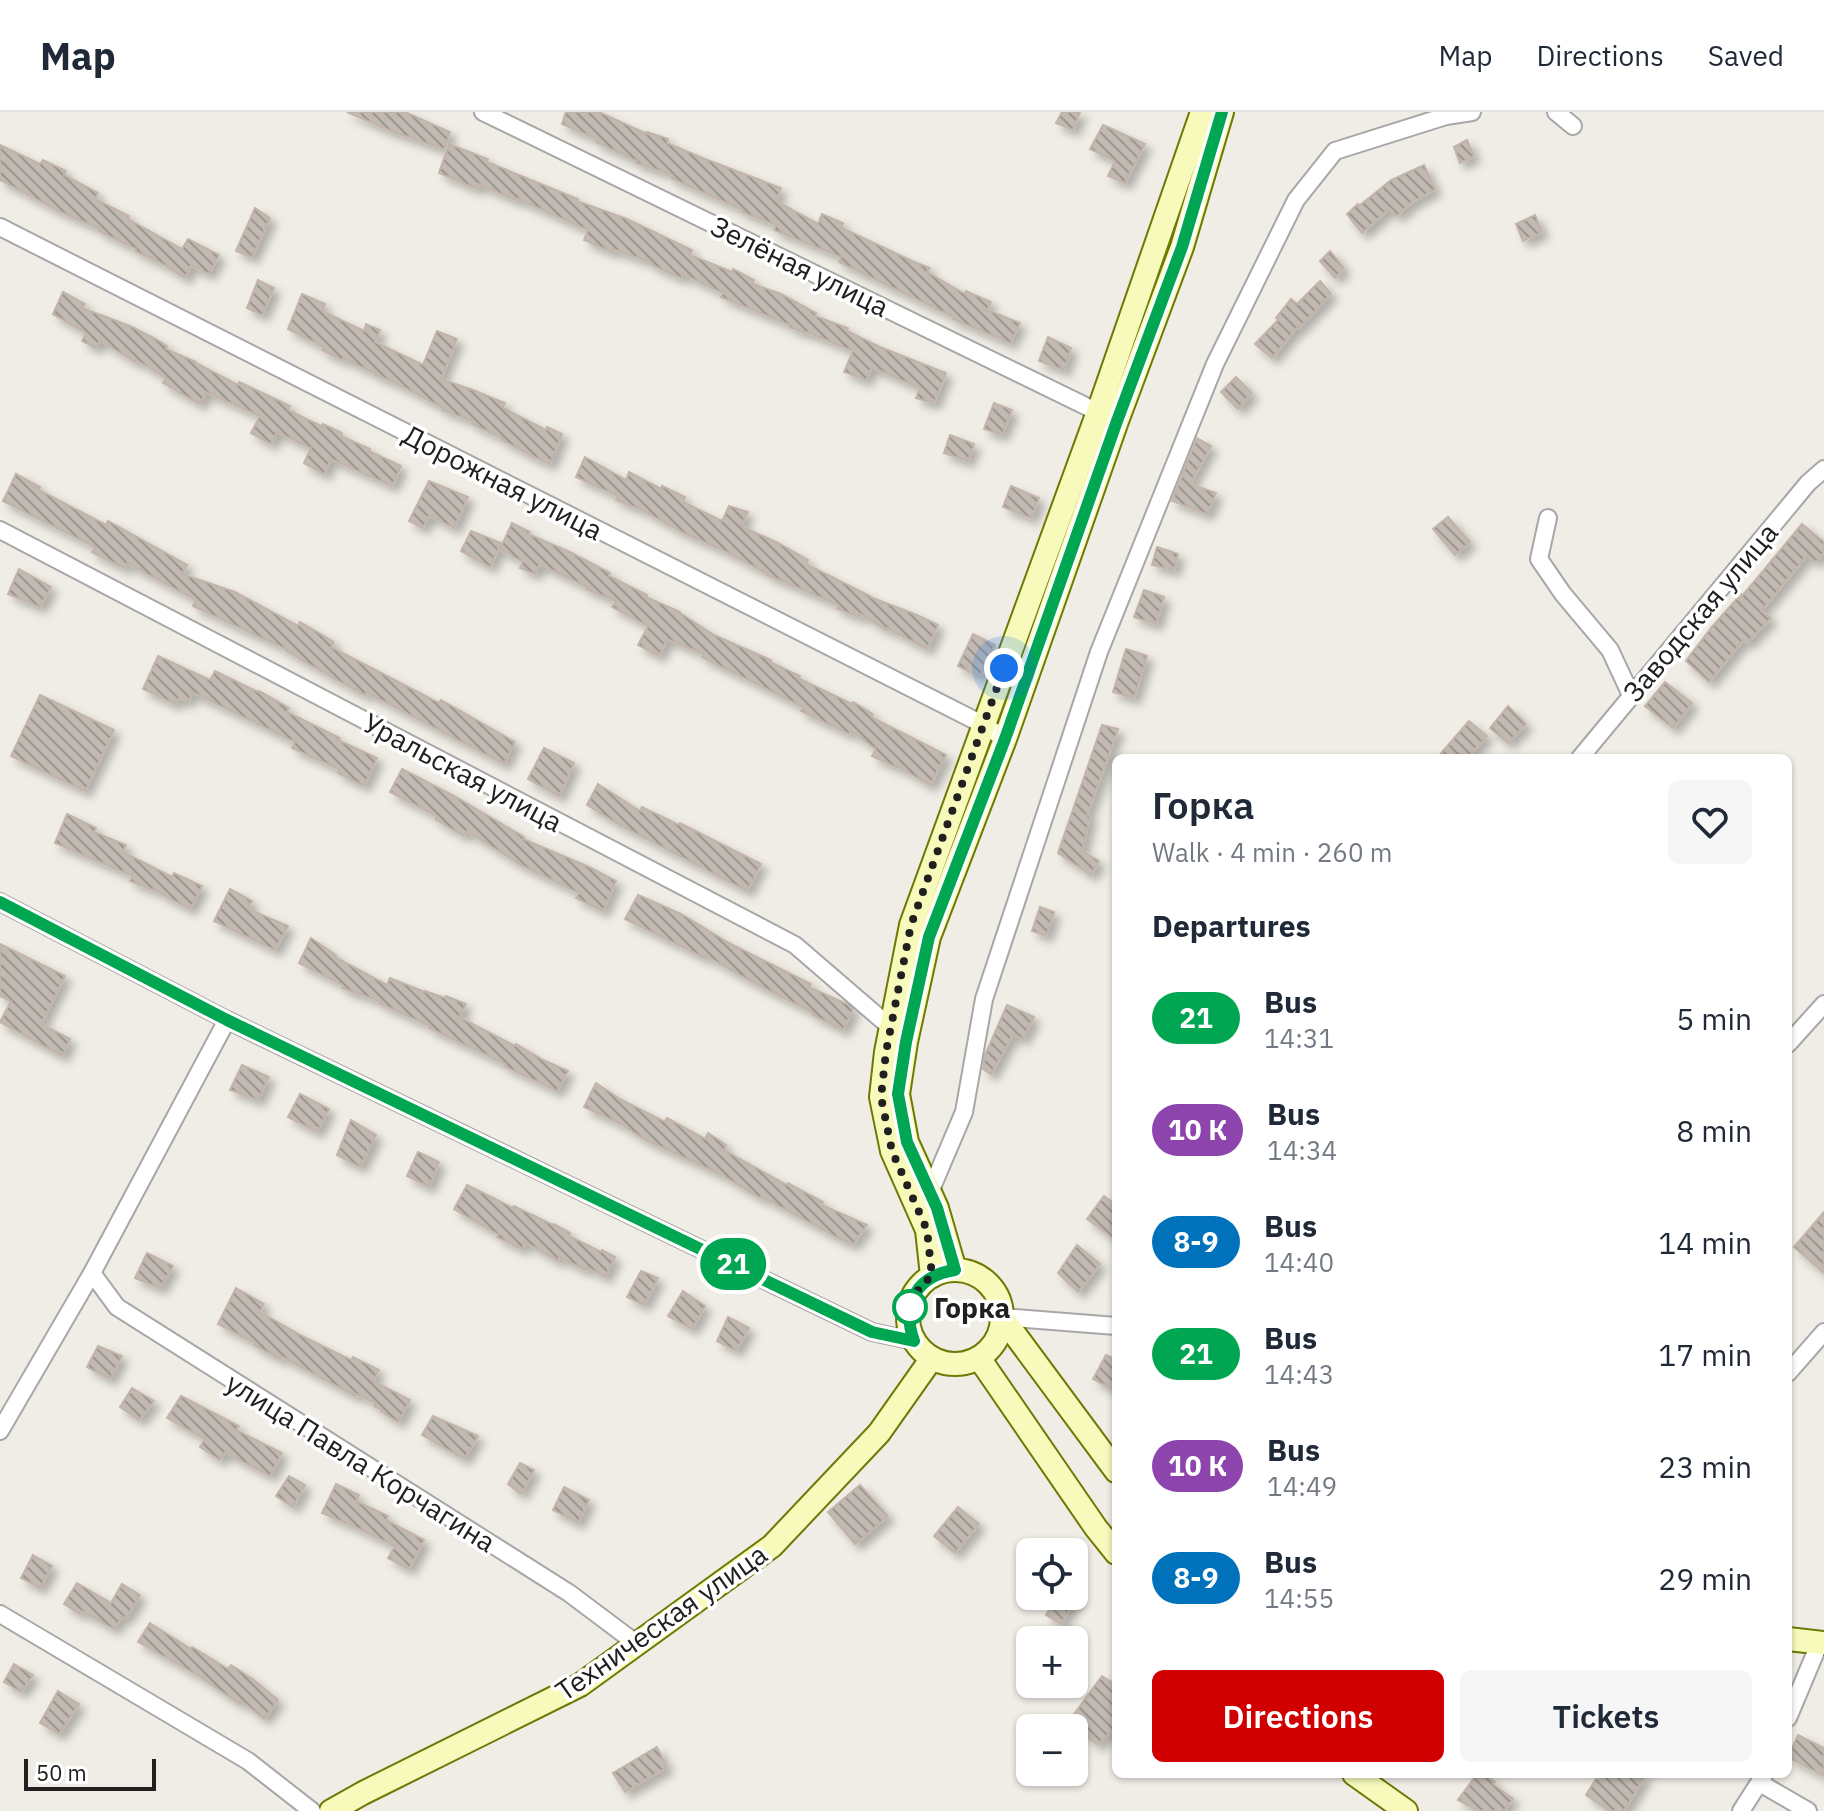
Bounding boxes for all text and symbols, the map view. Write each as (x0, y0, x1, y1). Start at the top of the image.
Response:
text: Map (40, 31, 116, 80)
text: Map (1438, 37, 1492, 74)
text: Directions (1536, 37, 1664, 74)
text: Saved (1708, 37, 1784, 74)
street label: Зелёная улица (705, 207, 895, 325)
street label: Дорожная улица (397, 416, 609, 548)
street label: Заводская улица (1614, 515, 1786, 709)
your location (984, 648, 1024, 688)
street label: Уральская улица (357, 704, 569, 840)
text: Горка (1152, 780, 1254, 829)
button: heart (1668, 780, 1752, 864)
text: Walk · 4 min · 260 m (1152, 835, 1392, 869)
text: Departures (1152, 906, 1311, 945)
text: Bus (1264, 982, 1317, 1021)
text: 21 (1179, 999, 1213, 1036)
text: 5 min (1676, 999, 1752, 1038)
text: 14:31 (1264, 1021, 1334, 1055)
text: Bus (1267, 1094, 1320, 1133)
text: 10 К (1168, 1111, 1227, 1148)
text: 8 min (1676, 1111, 1752, 1150)
text: 14:34 (1267, 1133, 1337, 1167)
text: Bus (1264, 1206, 1317, 1245)
text: 8-9 (1174, 1223, 1218, 1260)
text: 14 min (1658, 1223, 1752, 1262)
line badge: 21 (697, 1238, 769, 1290)
text: 21 (716, 1245, 750, 1282)
text: 14:40 (1264, 1245, 1334, 1279)
place label: Горка (934, 1289, 1010, 1326)
marker: Горка (893, 1290, 927, 1324)
text: Bus (1264, 1318, 1317, 1357)
text: 21 (1179, 1335, 1213, 1372)
text: 17 min (1658, 1335, 1752, 1374)
text: 14:43 (1264, 1357, 1334, 1391)
street label: улица Павла Корчагина (219, 1364, 503, 1560)
text: Bus (1267, 1430, 1320, 1469)
text: 10 К (1168, 1447, 1227, 1484)
text: 23 min (1658, 1447, 1752, 1486)
text: 14:49 (1267, 1469, 1337, 1503)
street label: Техническая улица (548, 1535, 774, 1709)
map controls (1016, 1538, 1088, 1786)
button: locate (1016, 1538, 1088, 1610)
text: Bus (1264, 1542, 1317, 1581)
text: 8-9 (1174, 1559, 1218, 1596)
text: 29 min (1658, 1559, 1752, 1598)
text: 14:55 (1264, 1581, 1334, 1615)
button: + (1016, 1626, 1088, 1698)
button: Directions (1152, 1670, 1444, 1762)
button: Tickets (1460, 1670, 1752, 1762)
button: − (1016, 1714, 1088, 1786)
scale bar (24, 1755, 156, 1791)
text: 50 m (36, 1758, 87, 1787)

